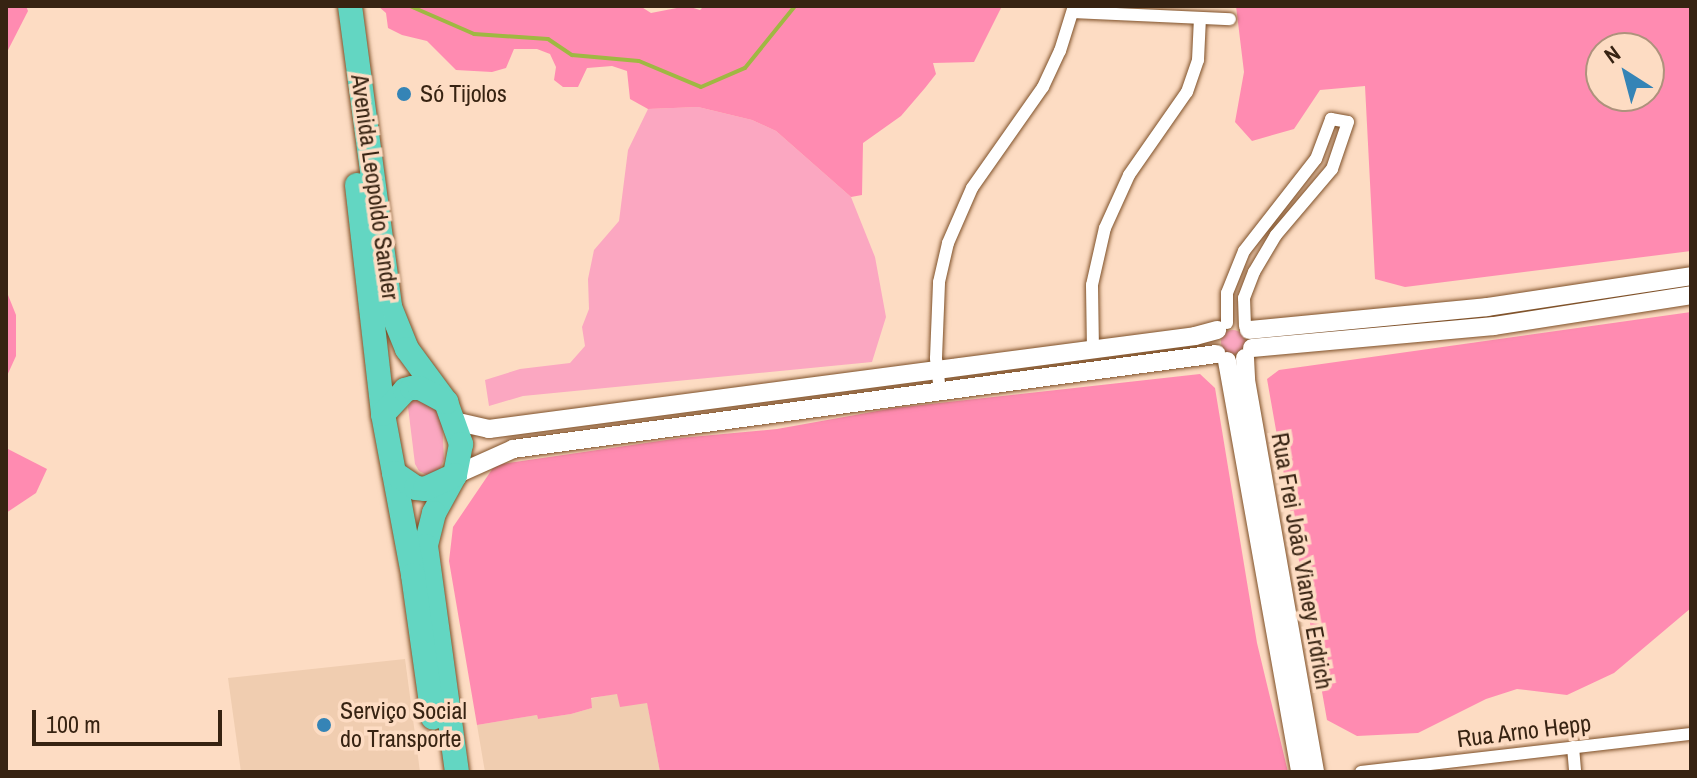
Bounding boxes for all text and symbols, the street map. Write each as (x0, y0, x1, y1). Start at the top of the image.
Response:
north arrow (1585, 32, 1665, 112)
text: N (1598, 38, 1626, 70)
street label: Avenida Leopoldo Sander (345, 72, 405, 302)
place label: Só Tijolos (420, 80, 507, 108)
marker: Só Tijolos (395, 85, 413, 103)
street label: Rua Frei João Vianey Erdrich (1265, 430, 1339, 692)
scale bar (36, 694, 226, 744)
place label: Serviço Social do Transporte (340, 697, 467, 753)
text: 100 m (46, 708, 101, 740)
street label: Rua Arno Hepp (1455, 708, 1593, 754)
marker: Serviço Social do Transporte (315, 716, 333, 734)

